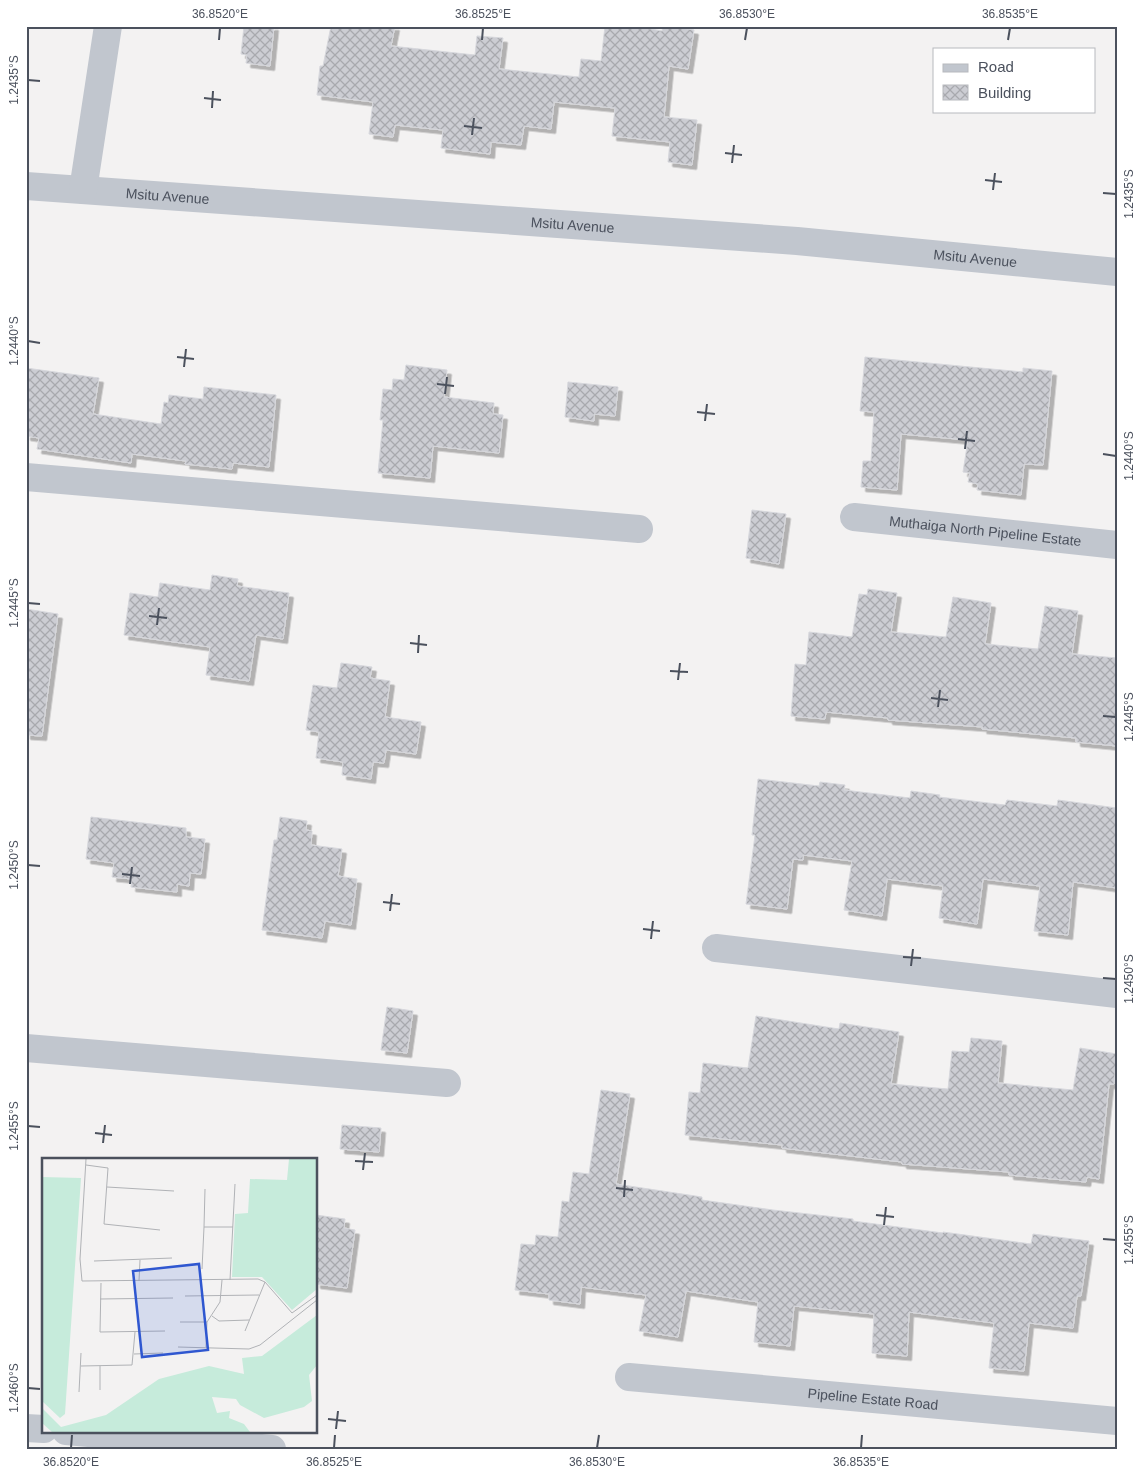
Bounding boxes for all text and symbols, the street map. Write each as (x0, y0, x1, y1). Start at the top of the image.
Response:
text: 36.8520°E (192, 7, 248, 21)
text: 36.8525°E (455, 7, 511, 21)
text: 36.8530°E (719, 7, 775, 21)
text: 36.8535°E (982, 7, 1038, 21)
legend (933, 48, 1096, 112)
text: 1.2435°S (7, 55, 21, 105)
text: Road (978, 58, 1014, 75)
text: Building (978, 84, 1031, 101)
text: 1.2435°S (1122, 169, 1136, 219)
street label: Msitu Avenue (125, 185, 210, 207)
street label: Msitu Avenue (530, 214, 615, 236)
street label: Msitu Avenue (933, 246, 1018, 270)
text: 1.2440°S (7, 316, 21, 366)
text: 1.2440°S (1122, 431, 1136, 481)
street label: Muthaiga North Pipeline Estate (888, 513, 1082, 549)
text: 1.2445°S (7, 578, 21, 628)
text: 1.2445°S (1122, 692, 1136, 742)
text: 1.2450°S (7, 840, 21, 890)
text: 1.2450°S (1122, 954, 1136, 1004)
text: 1.2455°S (7, 1101, 21, 1151)
inset map (42, 1158, 318, 1432)
text: 1.2455°S (1122, 1215, 1136, 1265)
text: 1.2460°S (7, 1363, 21, 1413)
street label: Pipeline Estate Road (807, 1385, 939, 1413)
text: 36.8520°E (43, 1455, 99, 1469)
text: 36.8525°E (306, 1455, 362, 1469)
text: 36.8530°E (569, 1455, 625, 1469)
text: 36.8535°E (833, 1455, 889, 1469)

